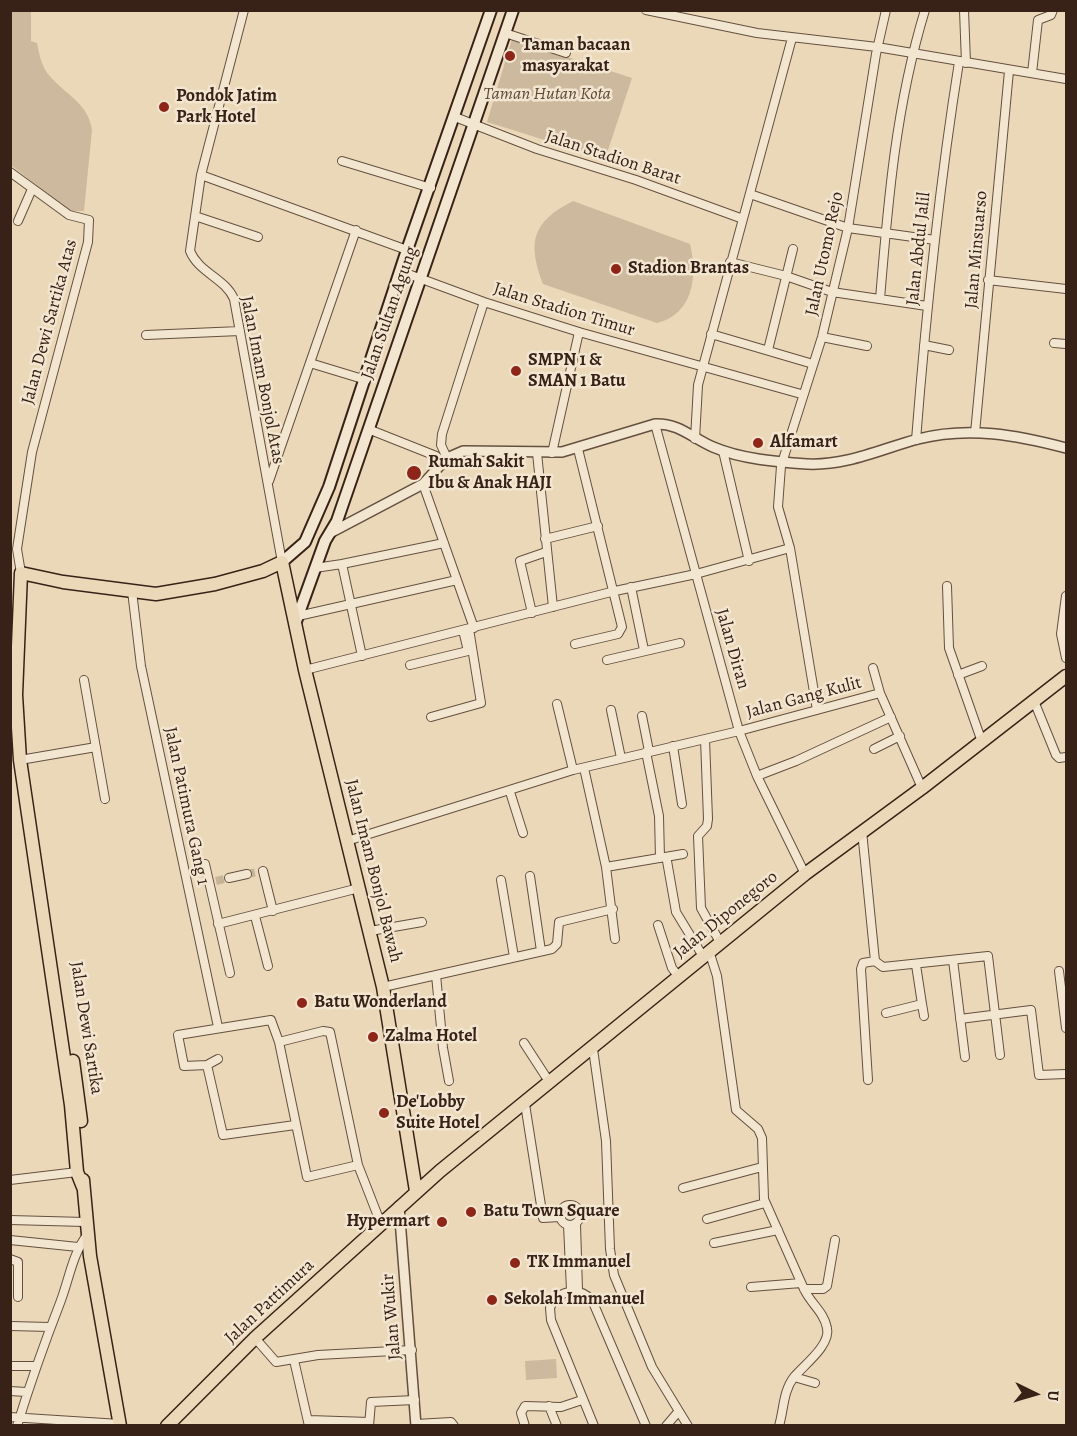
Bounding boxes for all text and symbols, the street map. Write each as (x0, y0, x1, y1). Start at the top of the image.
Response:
place label: Taman bacaan masyarakat (522, 35, 630, 78)
marker: Taman bacaan masyarakat (503, 49, 517, 63)
park label: Taman Hutan Kota (483, 84, 611, 106)
place label: Pondok Jatim Park Hotel (176, 86, 277, 128)
marker: Pondok Jatim Park Hotel (157, 100, 171, 114)
street label: Jalan Stadion Barat (543, 126, 683, 190)
street label: Jalan Utomo Rejo (801, 190, 849, 318)
street label: Jalan Minsuarso (961, 190, 993, 310)
street label: Jalan Abdul Jalil (902, 191, 936, 307)
street label: Jalan Dewi Sartika Atas (18, 237, 82, 407)
street label: Jalan Sultan Agung (357, 244, 423, 382)
place label: Stadion Brantas (628, 258, 749, 280)
marker: Stadion Brantas (609, 262, 623, 276)
street label: Jalan Stadion Timur (491, 278, 637, 342)
street label: Jalan Imam Bonjol Atas (235, 294, 289, 466)
place label: SMPN 1 & SMAN 1 Batu (528, 350, 626, 392)
marker: SMPN 1 & SMAN 1 Batu (509, 364, 523, 378)
place label: Alfamart (770, 432, 838, 454)
marker: Alfamart (751, 436, 765, 450)
place label: Rumah Sakit Ibu & Anak HAJI (428, 452, 552, 494)
marker: Rumah Sakit Ibu & Anak HAJI (405, 464, 423, 482)
street label: Jalan Diran (710, 606, 754, 692)
street label: Jalan Gang Kulit (744, 672, 864, 724)
street label: Jalan Patimura Gang 1 (159, 725, 213, 887)
street label: Jalan Imam Bonjol Bawah (340, 777, 406, 965)
street label: Jalan Diponegoro (670, 866, 782, 964)
street label: Jalan Dewi Sartika (65, 960, 107, 1096)
place label: Batu Wonderland (314, 992, 447, 1014)
marker: Batu Wonderland (295, 996, 309, 1010)
place label: Zalma Hotel (385, 1026, 477, 1048)
marker: Zalma Hotel (366, 1030, 380, 1044)
place label: De'Lobby Suite Hotel (396, 1092, 480, 1134)
marker: De'Lobby Suite Hotel (377, 1106, 391, 1120)
place label: Batu Town Square (483, 1201, 620, 1223)
marker: Batu Town Square (464, 1205, 478, 1219)
place label: Hypermart (346, 1211, 430, 1233)
marker: Hypermart (435, 1215, 449, 1229)
place label: TK Immanuel (527, 1252, 630, 1274)
street label: Jalan Pattimura (221, 1255, 319, 1349)
marker: TK Immanuel (508, 1256, 522, 1270)
street label: Jalan Wukir (377, 1273, 407, 1361)
place label: Sekolah Immanuel (504, 1289, 645, 1311)
marker: Sekolah Immanuel (485, 1293, 499, 1307)
north arrow (1005, 1364, 1065, 1424)
text: U (1042, 1389, 1064, 1402)

